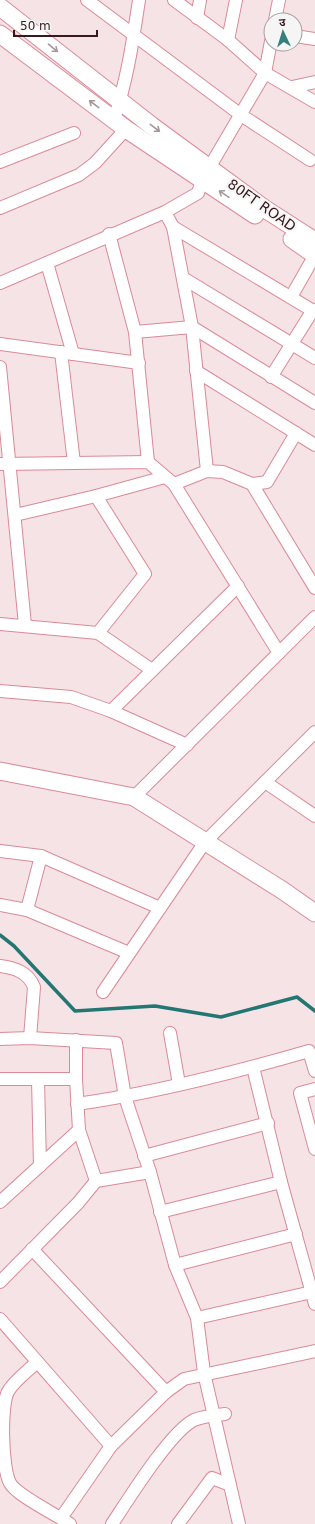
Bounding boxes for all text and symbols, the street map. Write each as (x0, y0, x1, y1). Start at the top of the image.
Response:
scale bar (14, 12, 97, 38)
north arrow (263, 12, 303, 52)
text: उ (279, 16, 287, 29)
text: 50 m (20, 19, 51, 33)
one-way arrow (47, 44, 58, 53)
one-way arrow (89, 100, 100, 109)
one-way arrow (150, 124, 161, 132)
street label: 80FT ROAD (225, 176, 299, 234)
one-way arrow (218, 190, 230, 198)

